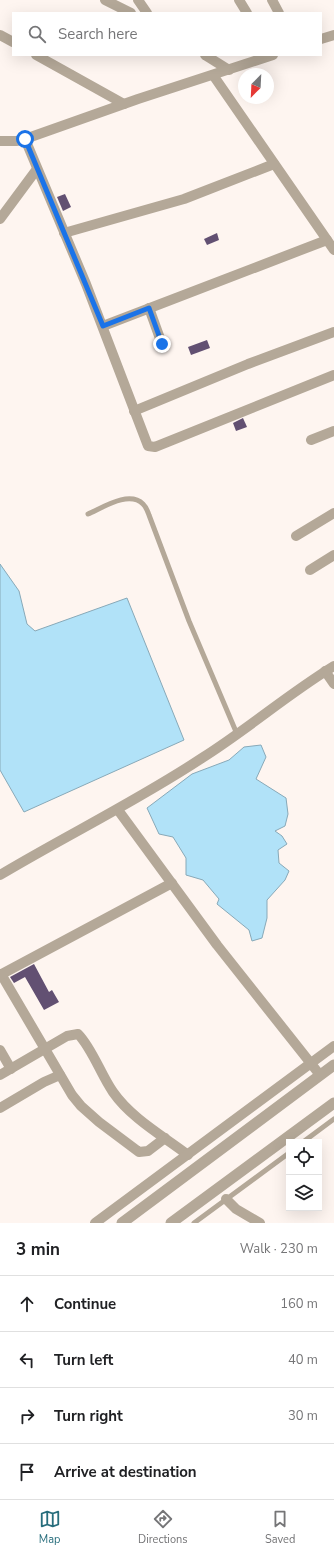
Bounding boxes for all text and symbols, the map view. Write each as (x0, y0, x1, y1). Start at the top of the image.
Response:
search box (12, 12, 322, 56)
icon: search (26, 23, 48, 45)
text: Search here (58, 24, 138, 44)
north arrow (238, 68, 274, 104)
route start (16, 130, 34, 148)
route end (153, 335, 171, 353)
map controls (286, 1139, 322, 1211)
button: locate (286, 1139, 322, 1175)
button: layers (286, 1175, 322, 1211)
text: 3 min (16, 1238, 60, 1261)
text: Walk · 230 m (240, 1240, 318, 1258)
icon: ahead (16, 1293, 38, 1315)
text: Continue (54, 1294, 116, 1314)
text: 160 m (280, 1295, 318, 1313)
icon: left (16, 1349, 38, 1371)
text: Turn left (54, 1350, 113, 1370)
text: 40 m (288, 1351, 318, 1369)
icon: right (16, 1405, 38, 1427)
text: Turn right (54, 1406, 123, 1426)
text: 30 m (288, 1407, 318, 1425)
icon: arrive (16, 1461, 38, 1483)
text: Arrive at destination (54, 1462, 197, 1482)
tab: Map (39, 1508, 61, 1547)
tab: Directions (138, 1508, 188, 1547)
tab: Saved (265, 1508, 295, 1547)

